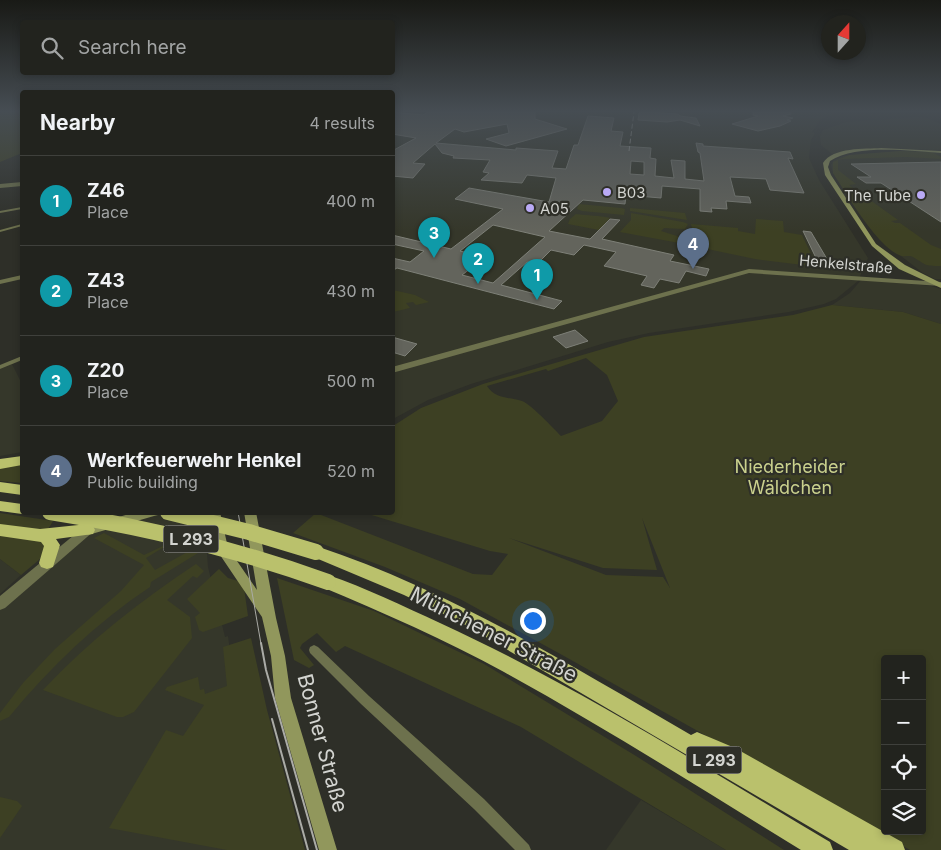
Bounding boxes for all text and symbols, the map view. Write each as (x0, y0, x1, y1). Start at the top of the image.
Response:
north arrow (821, 15, 866, 60)
search box (20, 20, 395, 75)
icon: search (38, 34, 66, 62)
text: Search here (78, 36, 187, 59)
text: Nearby (40, 110, 115, 135)
text: 4 results (310, 113, 375, 133)
text: Z46 (87, 179, 125, 202)
place label: B03 (617, 183, 646, 202)
marker: B03 (601, 186, 613, 198)
place label: The Tube (844, 186, 911, 205)
marker: The Tube (915, 189, 927, 201)
text: 1 (53, 191, 59, 211)
text: 400 m (326, 191, 375, 211)
place label: A05 (540, 199, 569, 218)
text: Place (87, 202, 129, 222)
marker: A05 (524, 202, 536, 214)
pin: 3 (418, 217, 450, 258)
pin: 4 (677, 228, 709, 269)
pin: 2 (462, 243, 494, 284)
street label: Henkelstraße (798, 250, 894, 278)
pin: 1 (521, 259, 553, 300)
text: Z43 (87, 269, 125, 292)
text: 2 (51, 281, 61, 301)
text: 430 m (326, 281, 375, 301)
text: Place (87, 292, 129, 312)
text: Z20 (87, 359, 124, 382)
text: 3 (51, 371, 61, 391)
text: 500 m (327, 371, 375, 391)
text: Place (87, 382, 129, 402)
text: Werkfeuerwehr Henkel (87, 449, 301, 472)
park label: Niederheider Wäldchen (735, 456, 846, 498)
text: 4 (51, 461, 61, 481)
text: 520 m (327, 461, 375, 481)
text: Public building (87, 472, 198, 492)
road number: L 293 (164, 526, 218, 552)
street label: Münchener Straße (406, 581, 582, 687)
your location (520, 608, 546, 634)
map controls (881, 655, 926, 835)
button: + (881, 655, 926, 700)
street label: Bonner Straße (292, 671, 354, 815)
button: − (881, 700, 926, 745)
button: locate (881, 745, 926, 790)
road number: L 293 (686, 746, 742, 774)
button: layers (881, 790, 926, 835)

